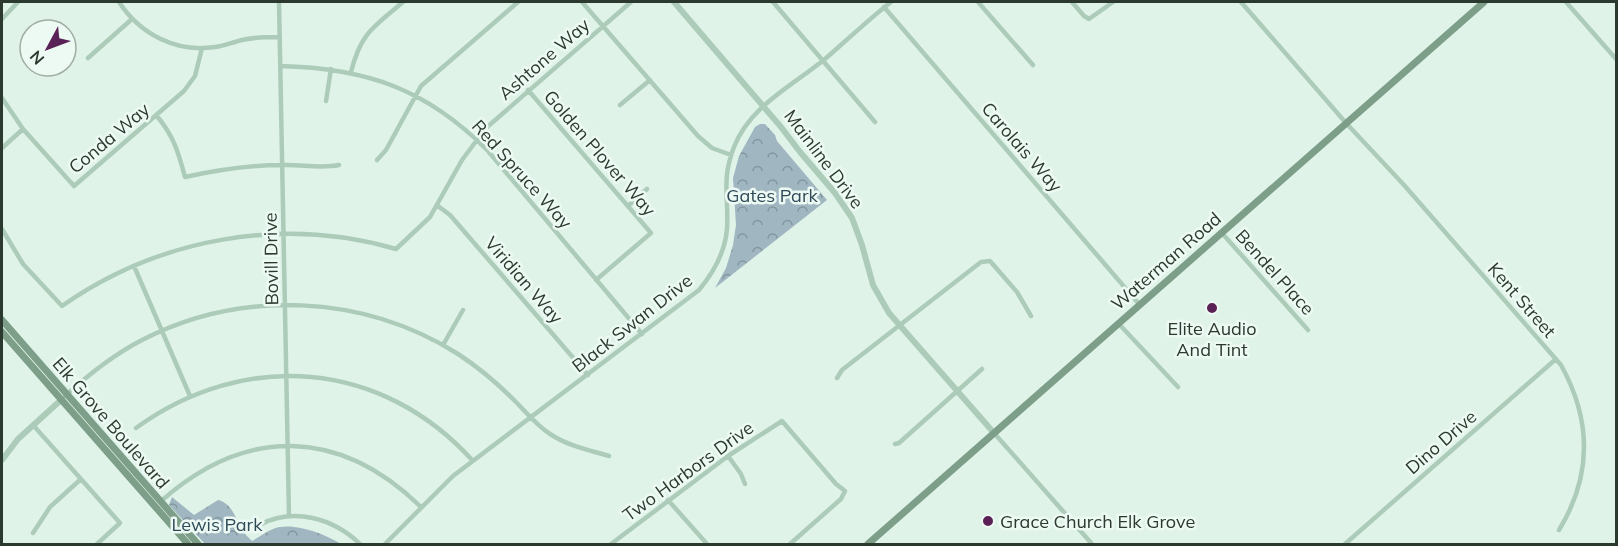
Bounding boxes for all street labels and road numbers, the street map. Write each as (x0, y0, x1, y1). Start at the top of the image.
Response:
street label: Ashtone Way (494, 13, 595, 105)
street label: Golden Plover Way (539, 85, 661, 221)
street label: Conda Way (64, 97, 154, 178)
street label: Carolais Way (977, 97, 1068, 197)
street label: Mainline Drive (779, 105, 869, 213)
street label: Red Spruce Way (467, 115, 577, 234)
street label: Waterman Road (1106, 207, 1226, 315)
street label: Bovill Drive (259, 212, 283, 306)
street label: Bendel Place (1230, 224, 1320, 320)
street label: Viridian Way (480, 232, 568, 329)
street label: Kent Street (1483, 258, 1561, 342)
street label: Black Swan Drive (567, 269, 697, 377)
street label: Elk Grove Boulevard (48, 353, 174, 493)
street label: Dino Drive (1401, 405, 1481, 479)
street label: Two Harbors Drive (618, 416, 758, 526)

